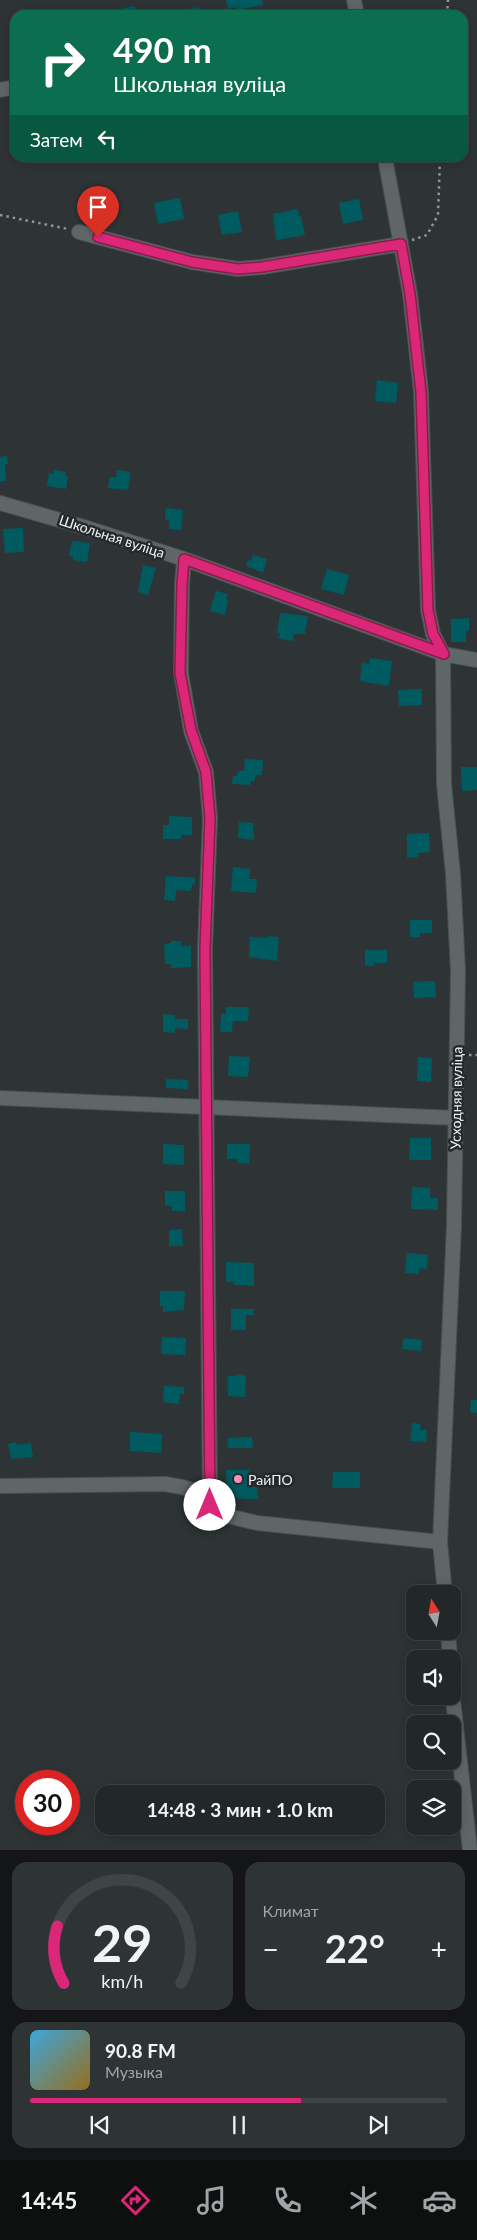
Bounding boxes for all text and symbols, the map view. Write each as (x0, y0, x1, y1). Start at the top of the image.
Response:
text: 490 m (113, 28, 212, 70)
icon: right (30, 30, 95, 95)
text: Школьная вуліца (113, 70, 286, 97)
icon: left (93, 125, 121, 153)
text: Затем (30, 128, 83, 151)
pin (77, 186, 119, 237)
icon: arrive (84, 193, 112, 221)
street label: Школьная вуліца (57, 511, 167, 561)
street label: Усходняя вуліца (447, 1046, 465, 1150)
place label: РайПО (248, 1471, 293, 1488)
marker: РайПО (232, 1473, 244, 1485)
position arrow (183, 1478, 235, 1530)
north arrow (406, 1585, 461, 1640)
map controls (406, 1585, 461, 1835)
button: sound (406, 1650, 461, 1705)
button: search (406, 1715, 461, 1770)
speed limit sign: 30 (15, 1770, 80, 1835)
button: layers (406, 1780, 461, 1835)
text: 14:48 · 3 мин · 1.0 km (147, 1798, 333, 1821)
text: Климат (263, 1901, 319, 1920)
text: 29 (92, 1911, 152, 1973)
text: 22° (325, 1925, 385, 1971)
text: − (263, 1932, 279, 1966)
text: + (431, 1932, 447, 1966)
text: km/h (101, 1970, 143, 1992)
text: 90.8 FM (105, 2039, 176, 2062)
text: Музыка (105, 2062, 163, 2081)
icon: previous (86, 2111, 114, 2139)
icon: pause (225, 2111, 253, 2139)
icon: next (364, 2111, 392, 2139)
icon: directions (118, 2183, 153, 2218)
icon: music (194, 2183, 229, 2218)
icon: phone (270, 2183, 305, 2218)
icon: climate (346, 2183, 381, 2218)
icon: car (422, 2183, 457, 2218)
text: 14:45 (20, 2187, 77, 2214)

